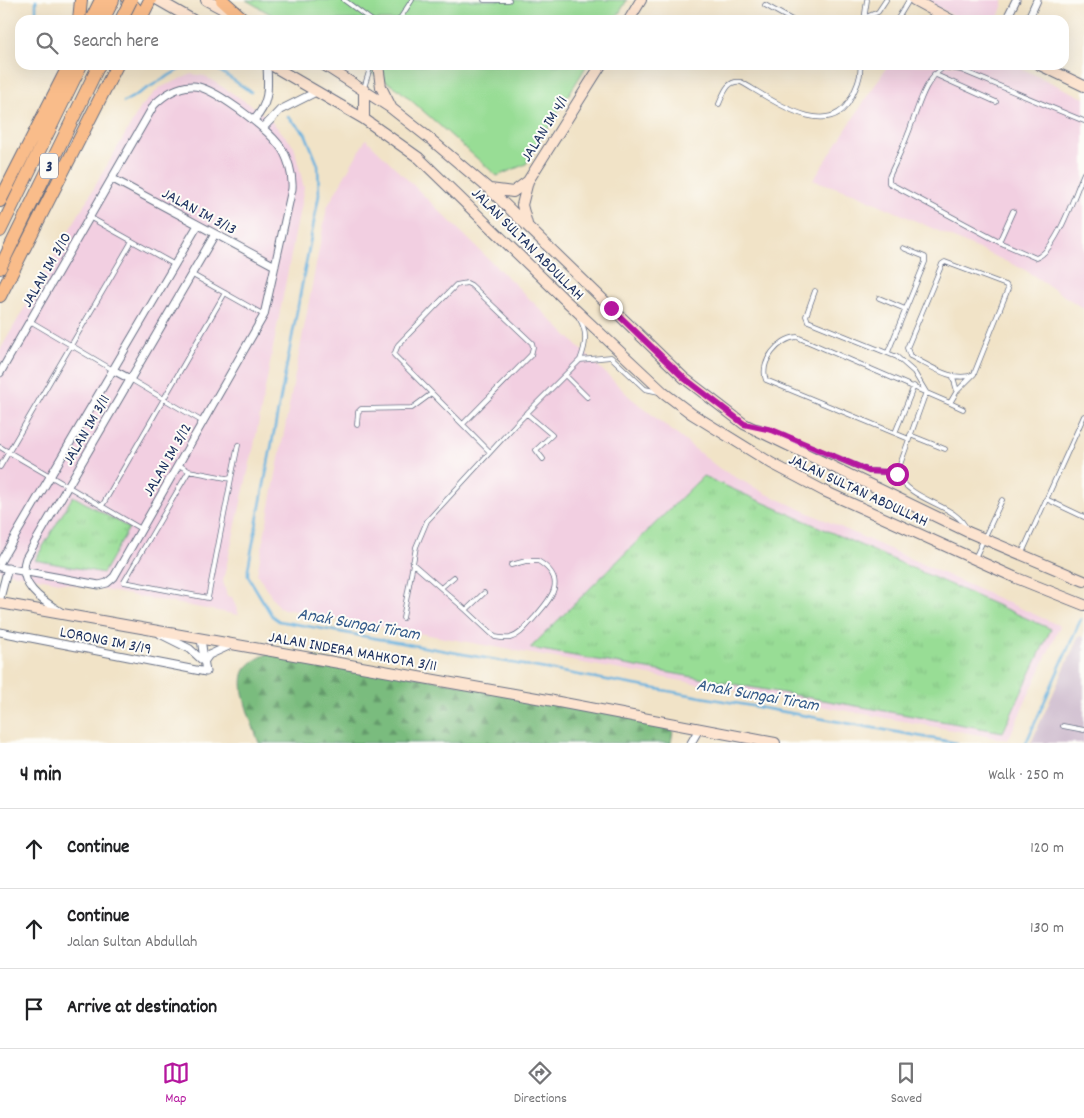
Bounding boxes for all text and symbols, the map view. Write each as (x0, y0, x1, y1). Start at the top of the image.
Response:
search box (15, 15, 1069, 70)
icon: search (33, 29, 61, 57)
text: Search here (73, 29, 159, 56)
street label: JALAN IM 4/1 (516, 92, 575, 167)
road number: 3 (40, 154, 58, 178)
street label: JALAN IM 3/13 (157, 183, 240, 242)
street label: JALAN SULTAN ABDULLAH (465, 183, 589, 307)
street label: JALAN IM 3/10 (16, 228, 78, 312)
route end (600, 297, 623, 320)
street label: JALAN IM 3/11 (58, 391, 117, 470)
street label: JALAN IM 3/12 (138, 419, 199, 501)
street label: JALAN SULTAN ABDULLAH (784, 449, 932, 534)
route start (886, 463, 909, 486)
water label: Anak Sungai Tiram (295, 602, 422, 649)
street label: LORONG IM 3/19 (58, 621, 153, 662)
street label: JALAN INDERA MAHKOTA 3/11 (267, 626, 438, 679)
water label: Anak Sungai Tiram (694, 673, 821, 720)
text: 4 min (20, 761, 62, 791)
text: Walk · 250 m (988, 764, 1064, 787)
icon: ahead (20, 835, 48, 863)
text: Continue (67, 835, 129, 862)
text: 120 m (1030, 837, 1064, 860)
text: Continue (67, 904, 129, 931)
icon: ahead (20, 915, 48, 943)
text: 130 m (1030, 917, 1064, 940)
text: Jalan Sultan Abdullah (67, 931, 197, 954)
icon: arrive (20, 995, 48, 1023)
text: Arrive at destination (67, 995, 217, 1022)
tab: Map (162, 1059, 190, 1109)
tab: Directions (514, 1059, 567, 1109)
tab: Saved (891, 1059, 922, 1109)

